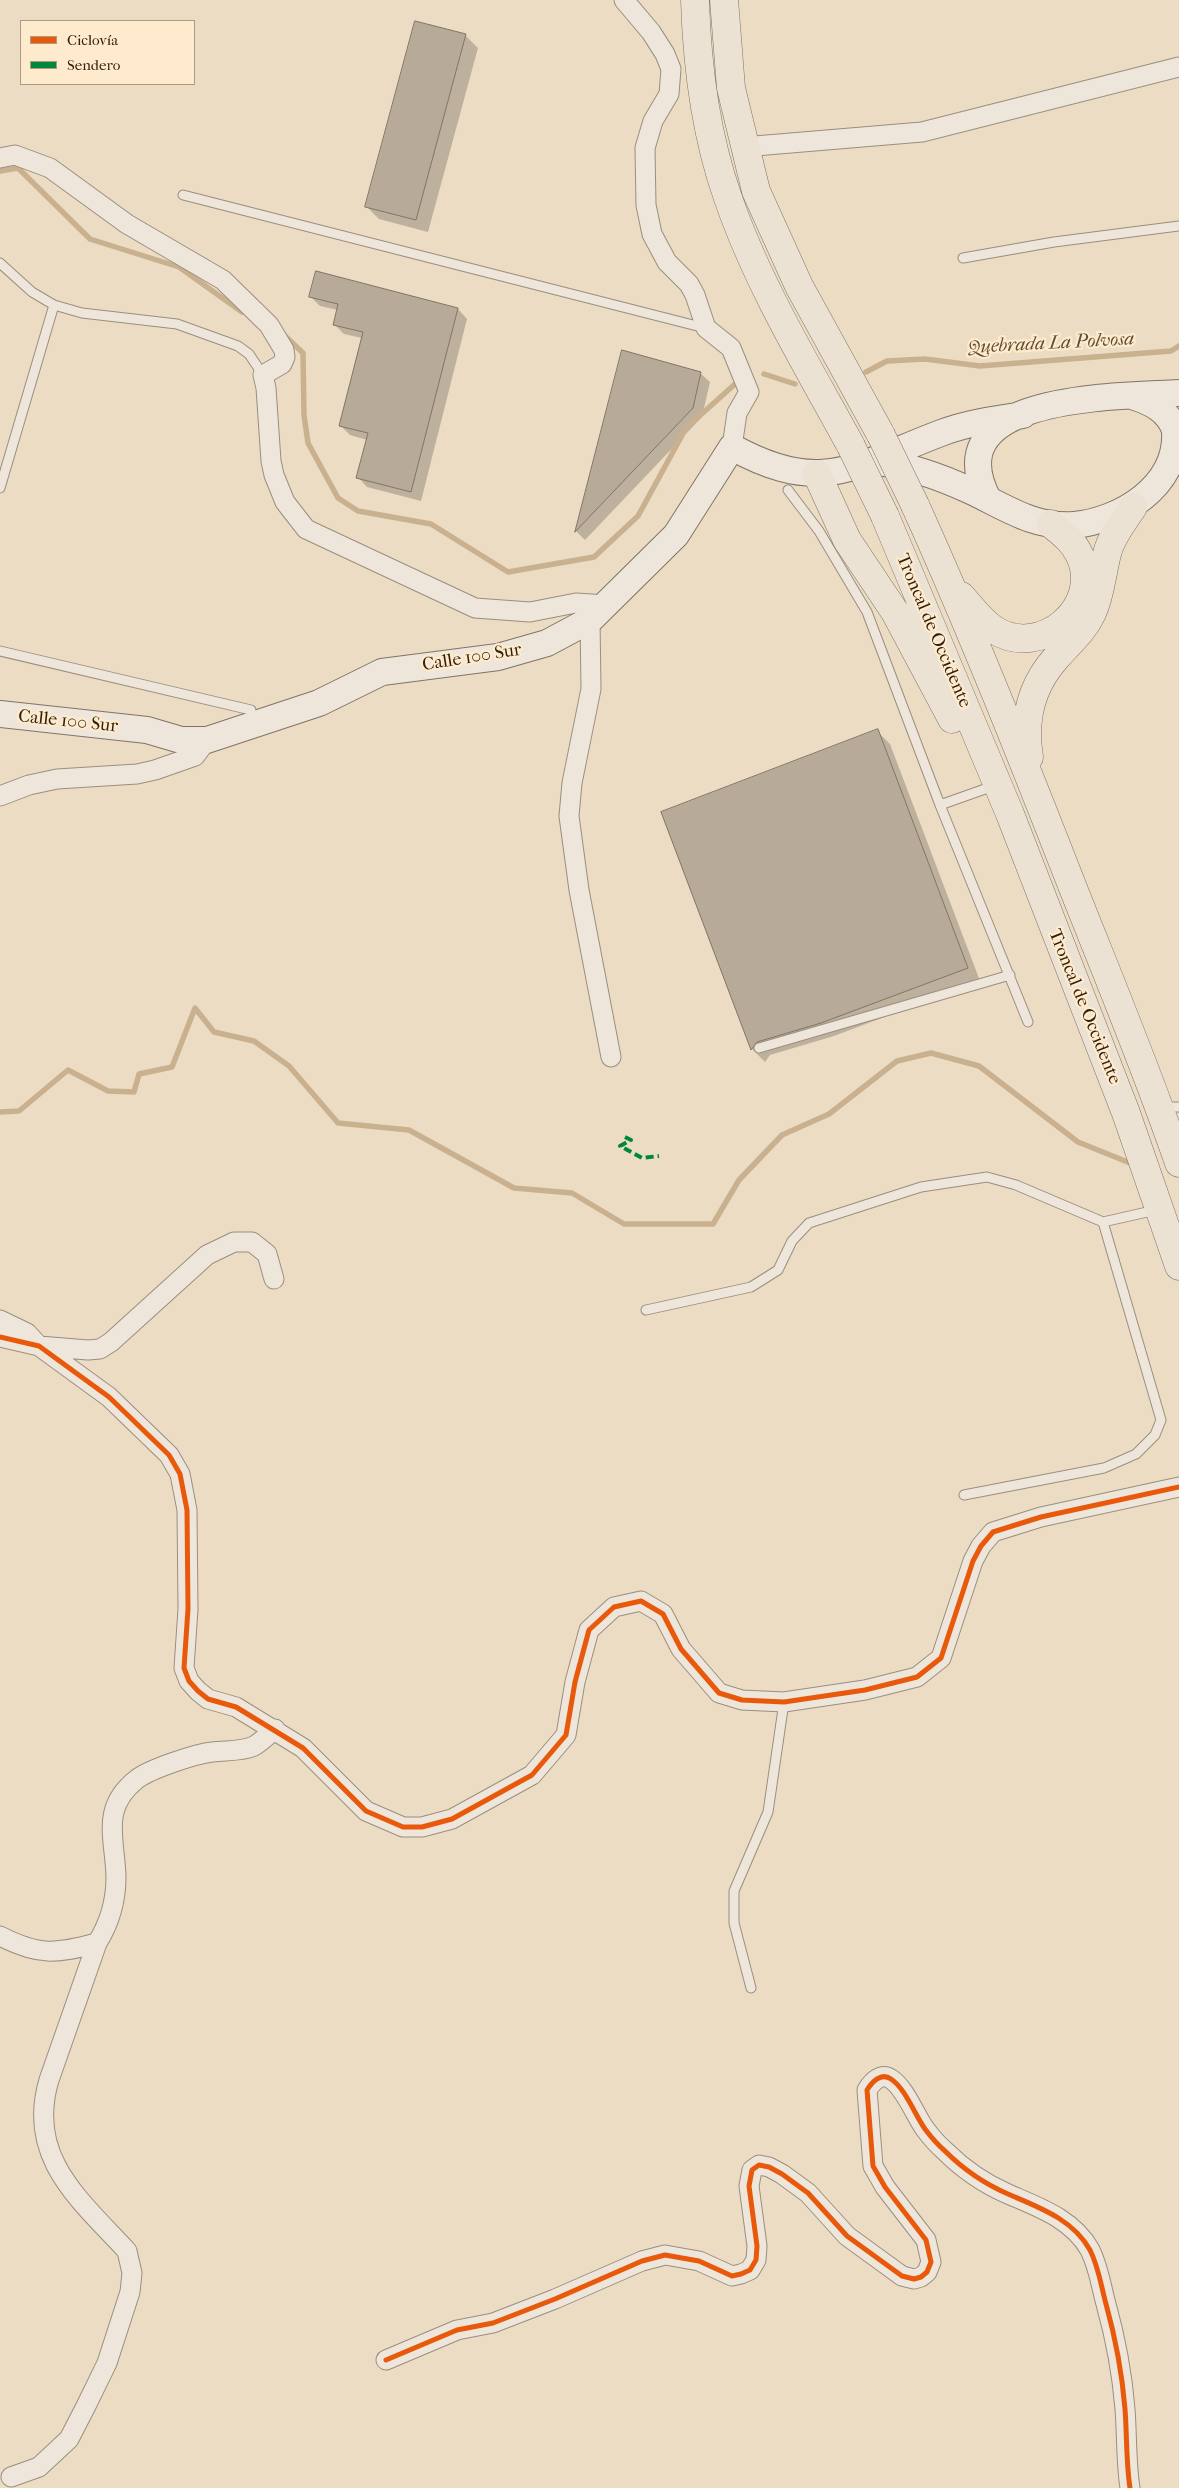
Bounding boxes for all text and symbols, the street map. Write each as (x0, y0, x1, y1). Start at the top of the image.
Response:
legend (20, 20, 195, 85)
text: Ciclovía (67, 31, 118, 49)
text: Sendero (67, 56, 120, 74)
water label: Quebrada La Polvosa (967, 328, 1135, 360)
street label: Troncal de Occidente (891, 551, 975, 711)
street label: Calle 100 Sur (421, 640, 523, 676)
street label: Calle 100 Sur (17, 706, 119, 738)
street label: Troncal de Occidente (1043, 926, 1125, 1088)

